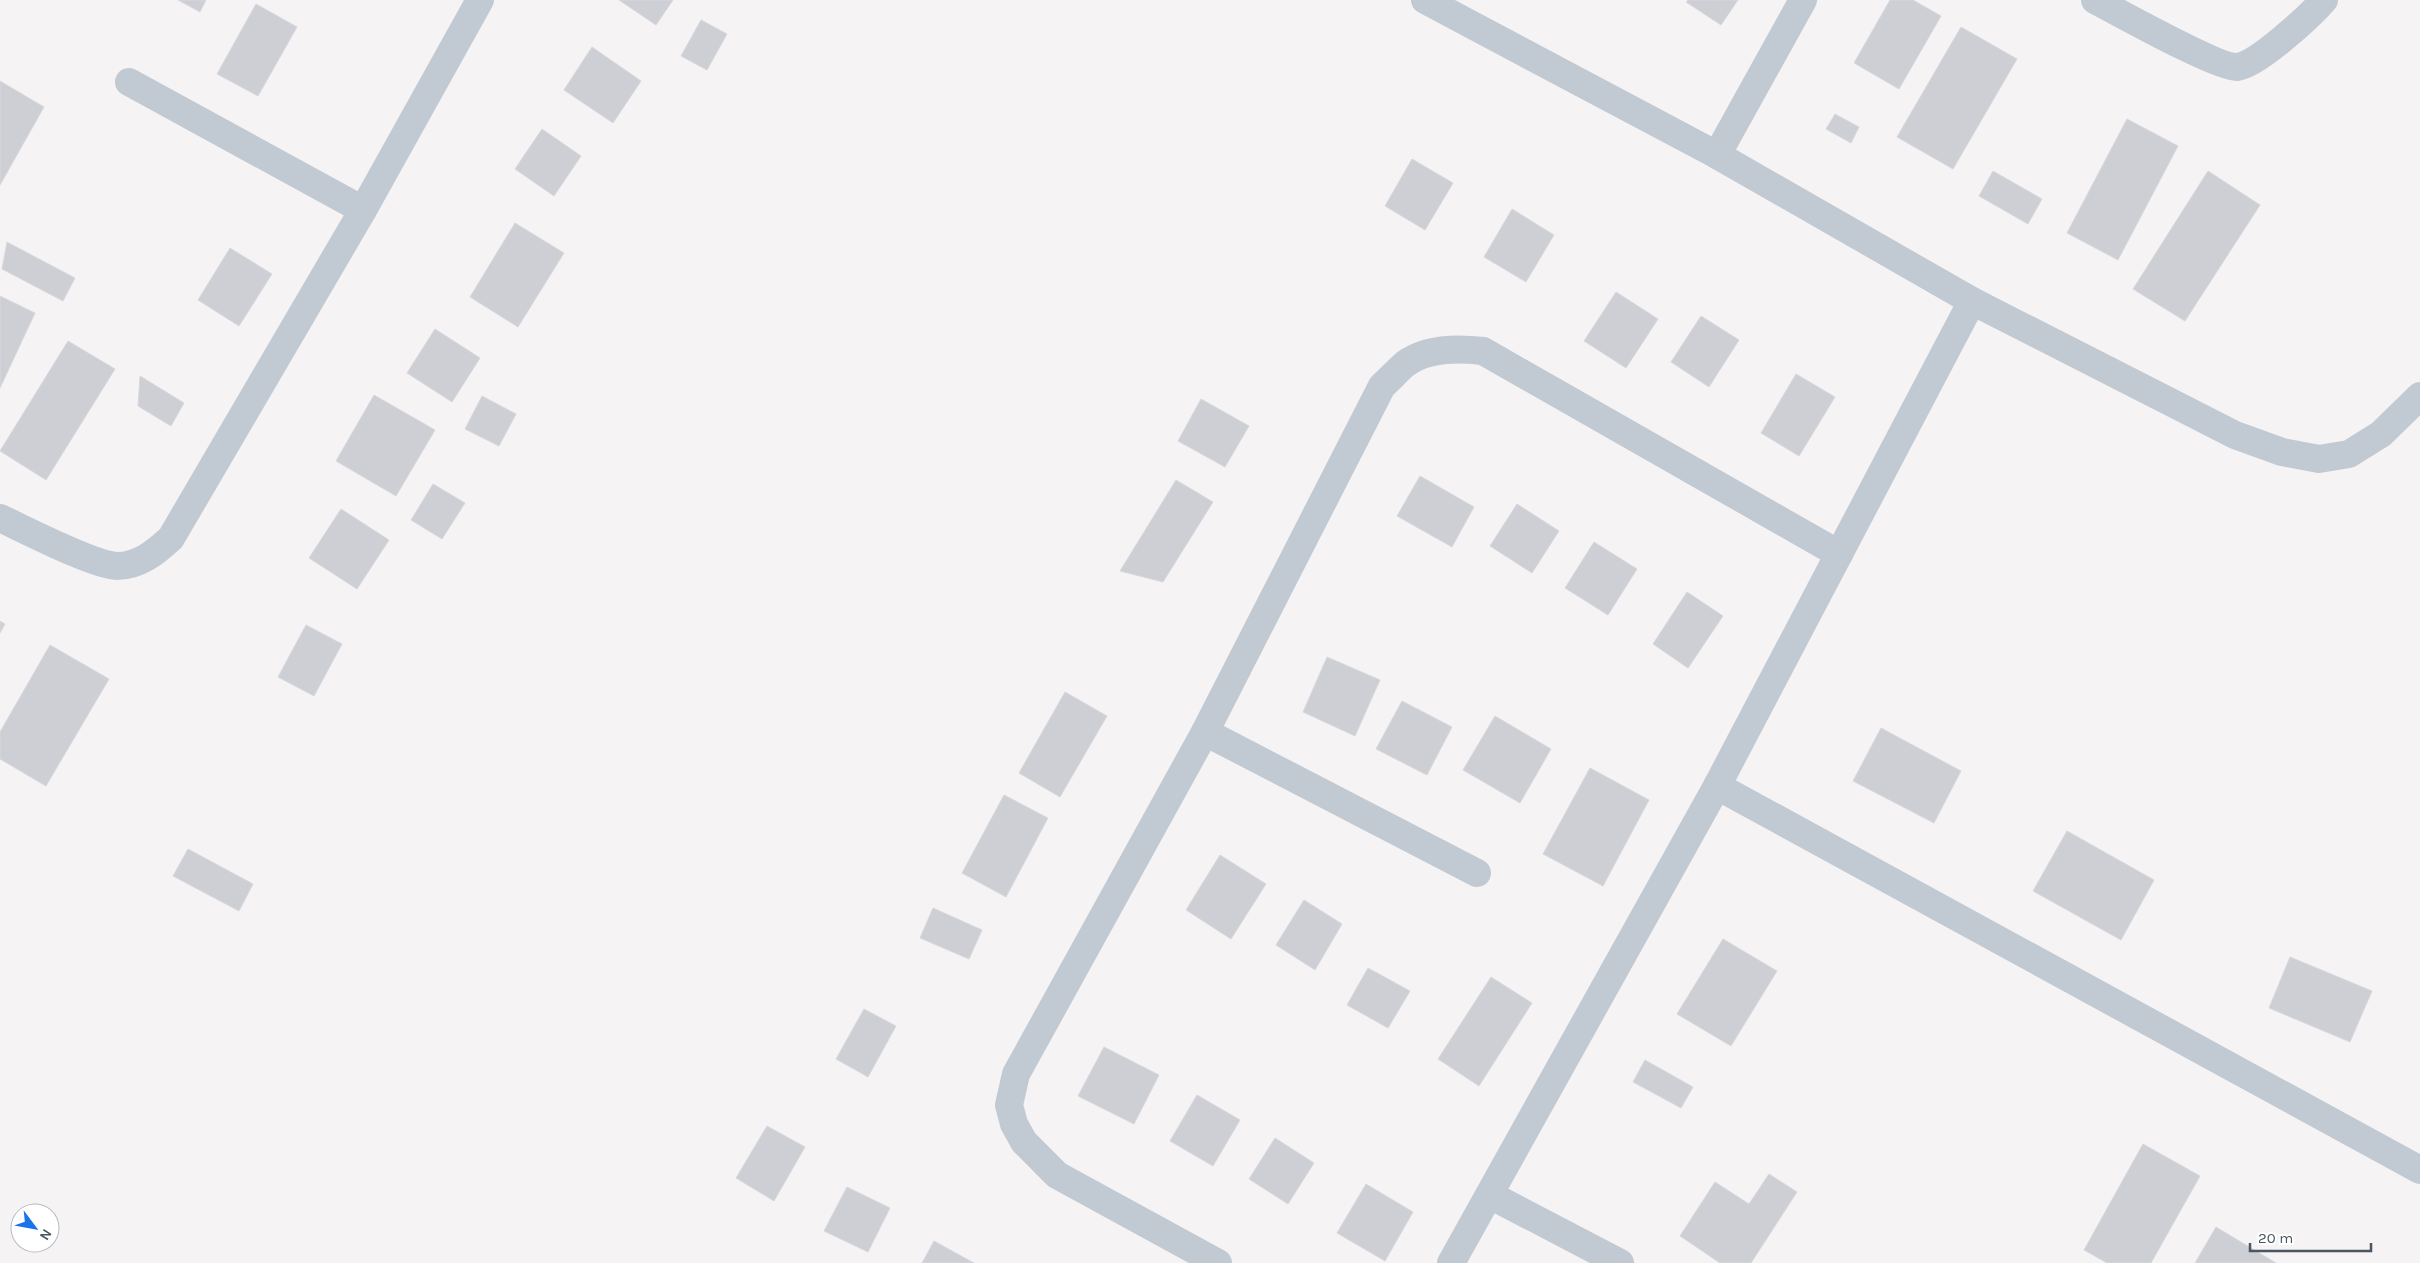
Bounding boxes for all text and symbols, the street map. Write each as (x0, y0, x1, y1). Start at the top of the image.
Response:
north arrow (10, 1203, 60, 1253)
scale bar (2250, 1220, 2371, 1252)
text: N (36, 1226, 55, 1243)
text: 20 m (2258, 1229, 2293, 1247)

